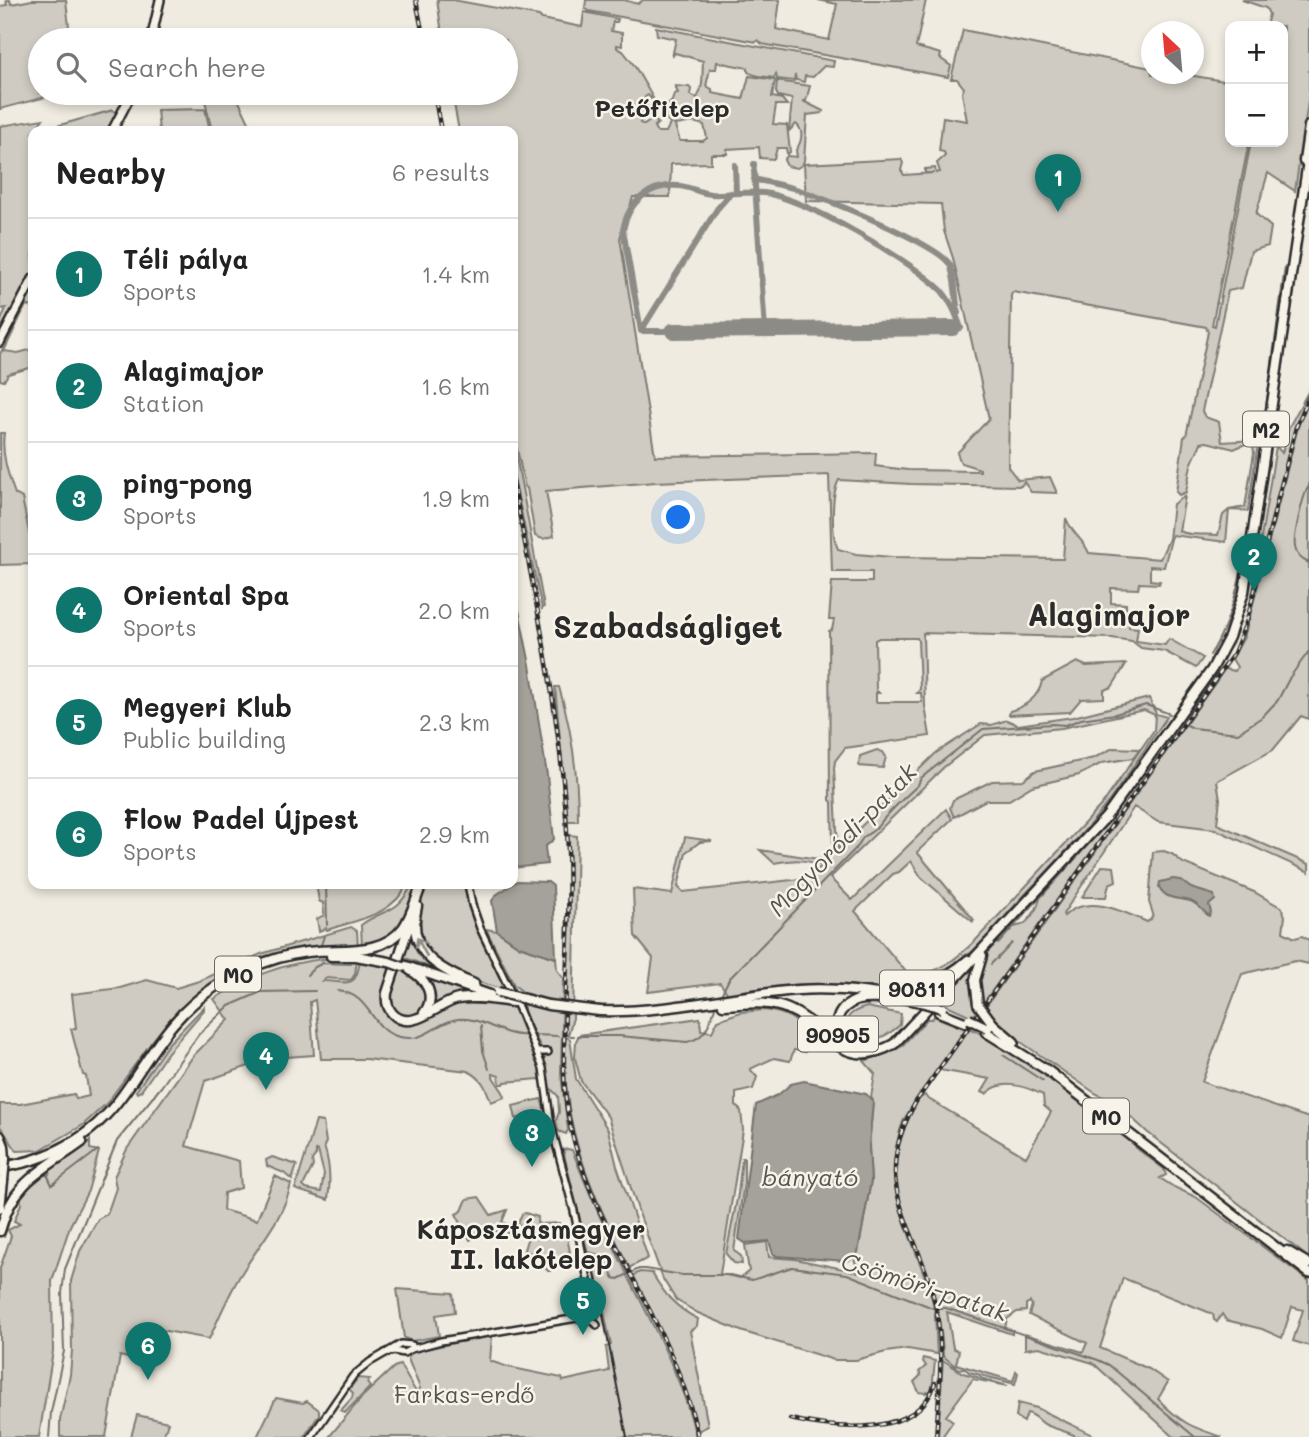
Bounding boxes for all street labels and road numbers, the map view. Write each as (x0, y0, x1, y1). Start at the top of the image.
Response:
road number: M2 (1243, 412, 1289, 446)
road number: M0 (215, 956, 261, 992)
road number: 90811 (880, 970, 954, 1006)
road number: 90905 (798, 1016, 878, 1052)
road number: M0 (1083, 1098, 1129, 1134)

